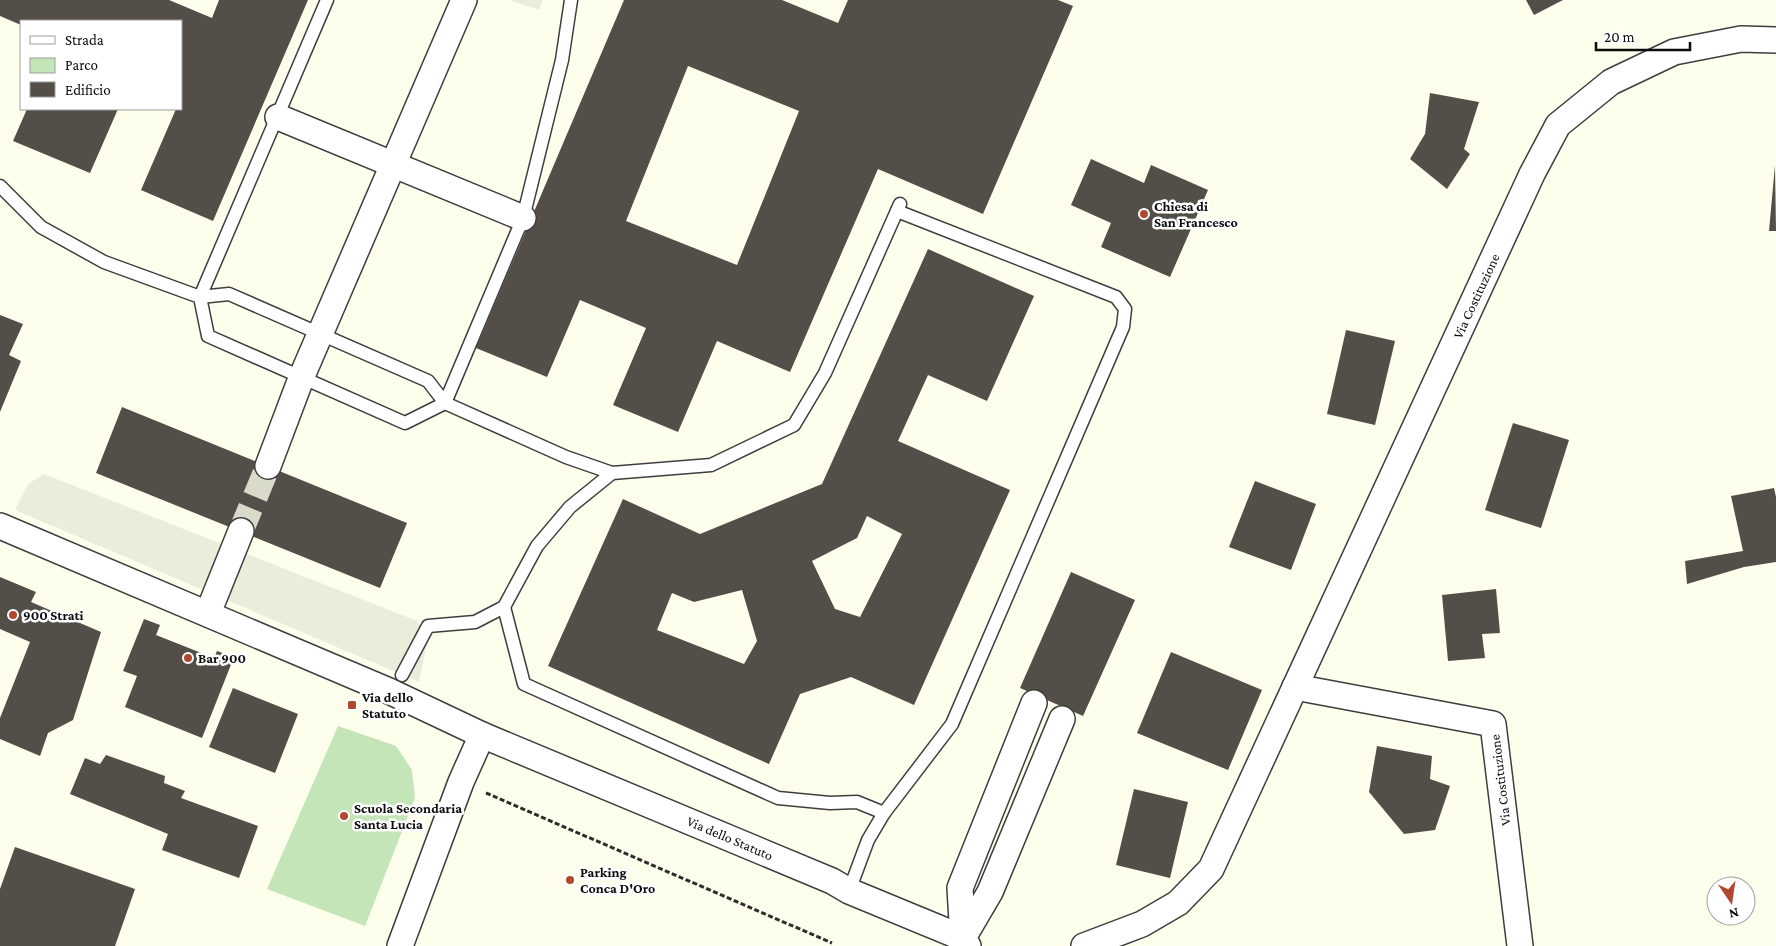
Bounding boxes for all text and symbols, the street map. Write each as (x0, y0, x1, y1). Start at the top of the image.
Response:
legend (20, 20, 182, 110)
scale bar (1596, 20, 1690, 52)
text: 20 m (1604, 29, 1635, 45)
text: Strada (65, 32, 104, 48)
text: Parco (65, 57, 98, 73)
text: Edificio (65, 82, 111, 98)
place label: Chiesa di San Francesco (1154, 198, 1238, 230)
marker: Chiesa di San Francesco (1138, 208, 1150, 220)
street label: Via Costituzione (1449, 251, 1503, 341)
place label: 900 Strati (23, 607, 84, 623)
marker: 900 Strati (7, 609, 19, 621)
place label: Bar 900 (198, 650, 246, 666)
marker: Bar 900 (182, 652, 194, 664)
place label: Via dello Statuto (361, 689, 413, 721)
marker: Via dello Statuto (346, 699, 358, 711)
street label: Via Costituzione (1486, 733, 1514, 827)
place label: Scuola Secondaria Santa Lucia (354, 800, 462, 832)
marker: Scuola Secondaria Santa Lucia (338, 810, 350, 822)
street label: Via dello Statuto (684, 813, 776, 863)
place label: Parking Conca D'Oro (580, 864, 655, 896)
marker: Parking Conca D'Oro (564, 874, 576, 886)
north arrow (1706, 876, 1756, 926)
text: N (1727, 905, 1740, 923)

